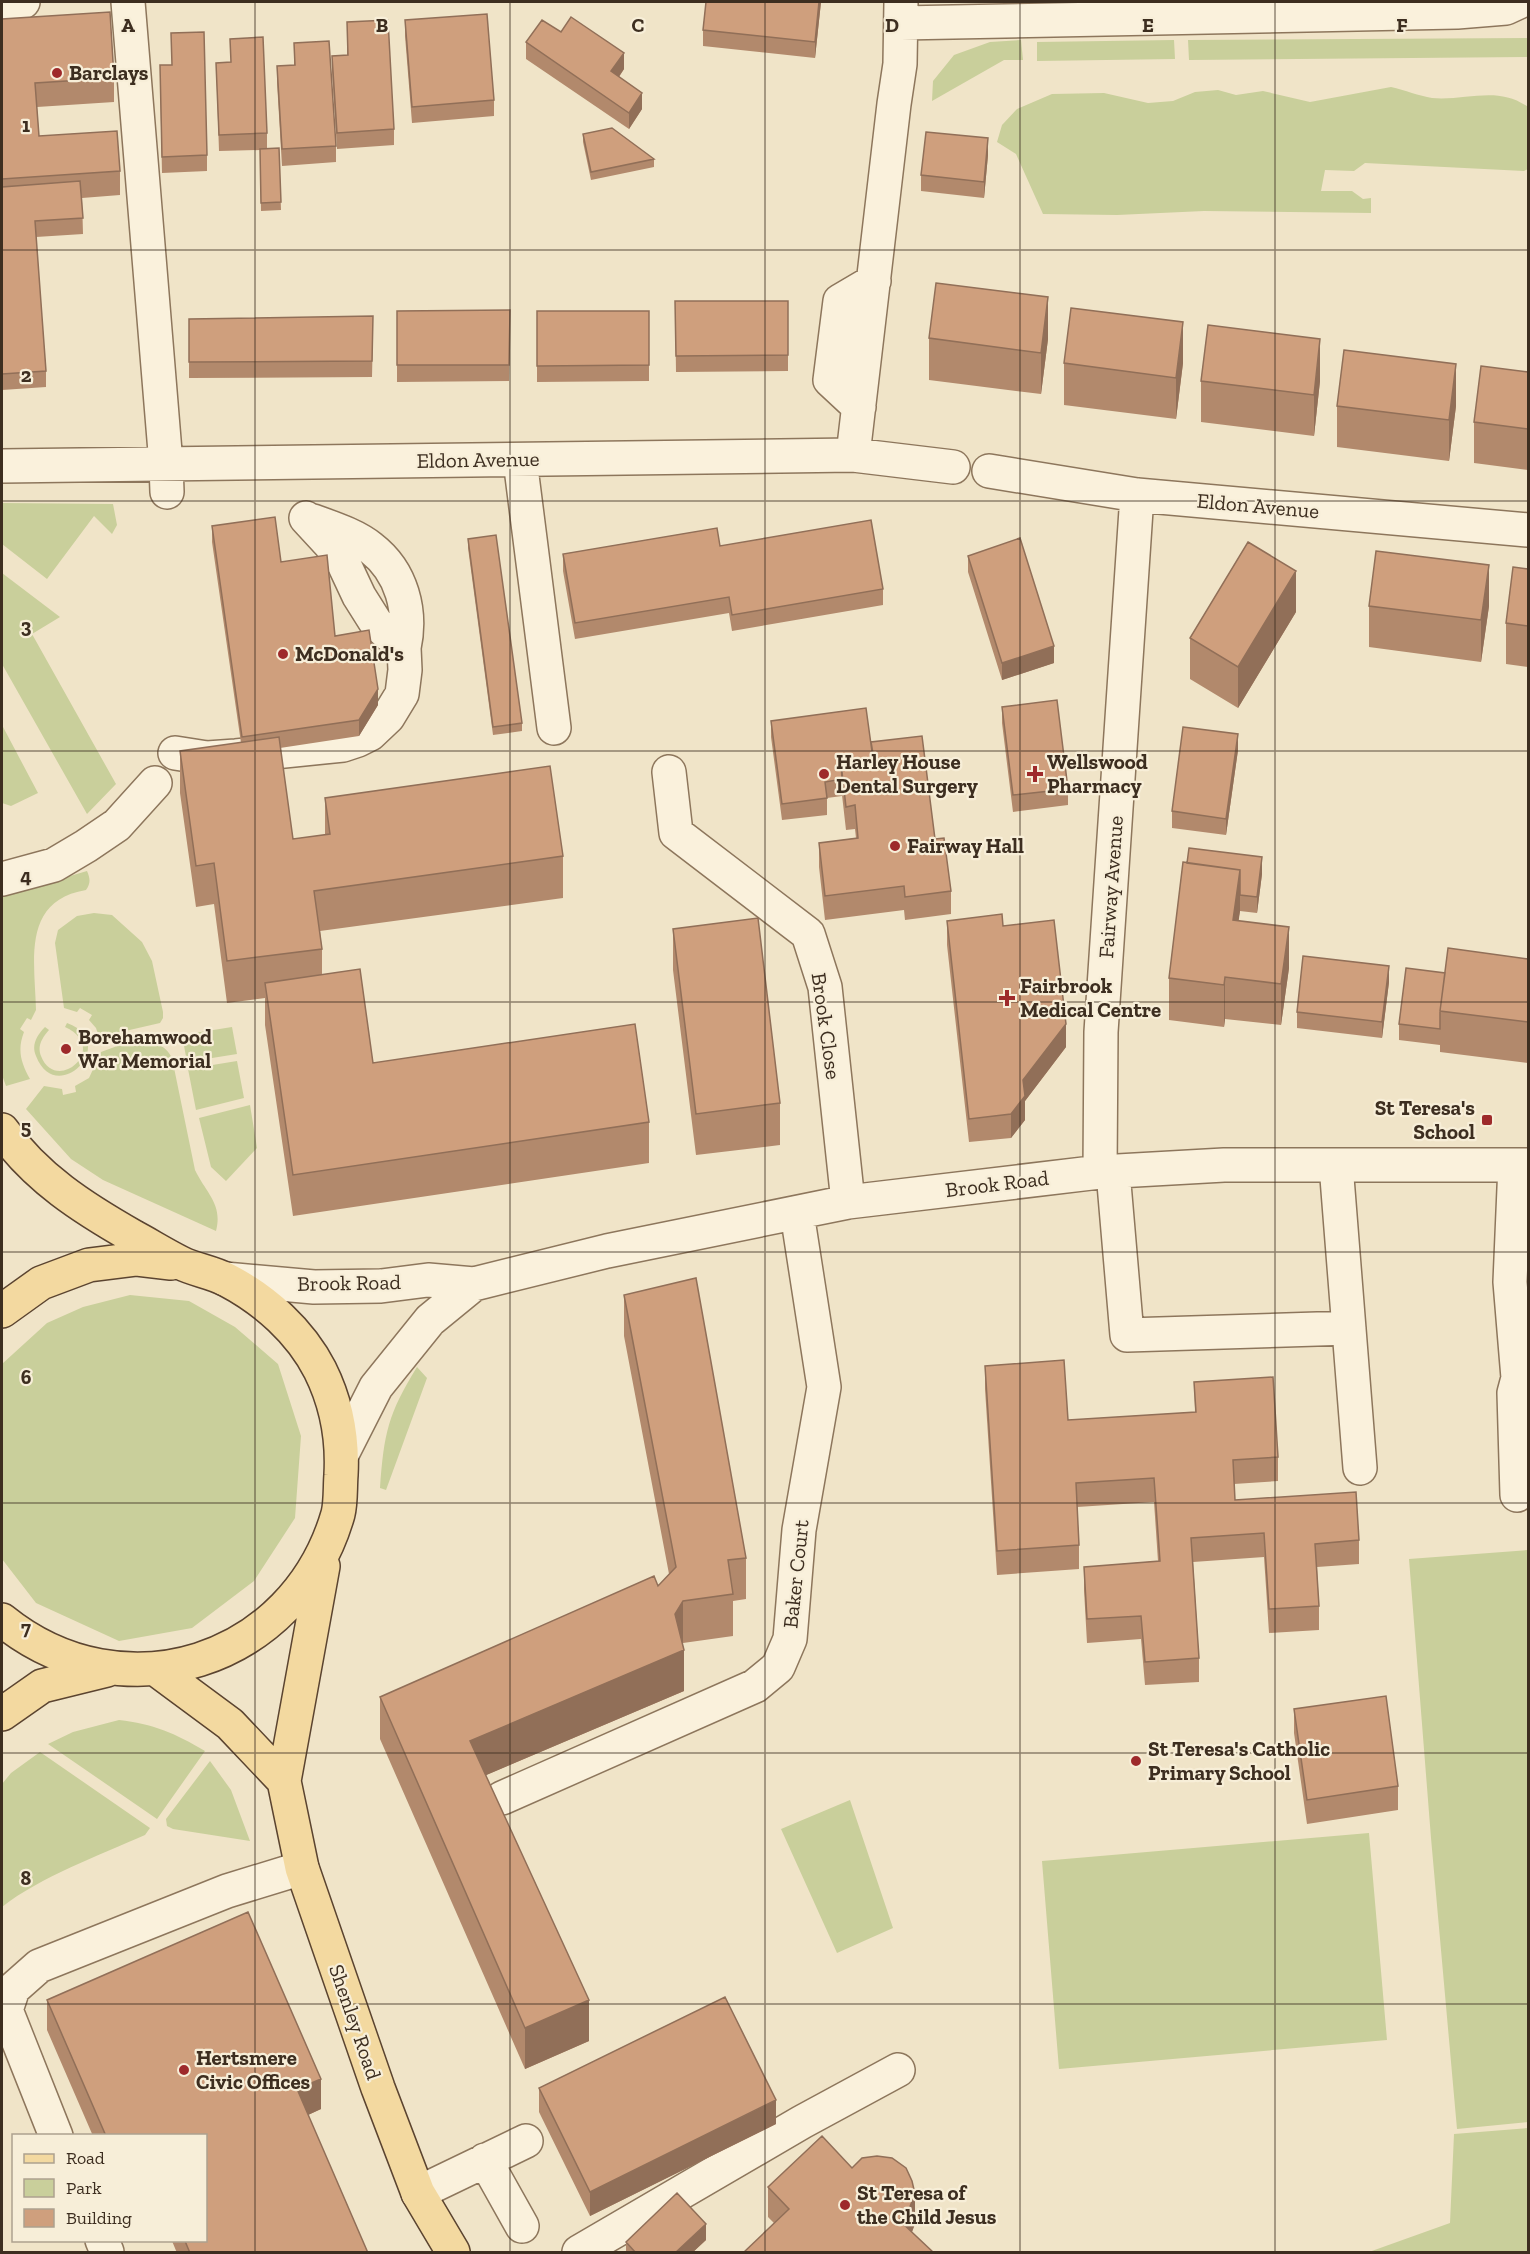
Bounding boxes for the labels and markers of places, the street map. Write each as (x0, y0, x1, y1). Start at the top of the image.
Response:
place label: Barclays (69, 60, 149, 85)
marker: Barclays (50, 66, 64, 80)
place label: McDonald's (295, 641, 404, 666)
marker: McDonald's (276, 647, 290, 661)
place label: Harley House Dental Surgery (836, 749, 978, 798)
place label: Wellswood Pharmacy (1047, 749, 1148, 798)
marker: Harley House Dental Surgery (817, 767, 831, 781)
marker: Wellswood Pharmacy (1028, 767, 1042, 781)
place label: Fairway Hall (907, 833, 1024, 858)
marker: Fairway Hall (888, 839, 902, 853)
place label: Fairbrook Medical Centre (1020, 973, 1161, 1022)
marker: Fairbrook Medical Centre (998, 989, 1016, 1007)
place label: Borehamwood War Memorial (78, 1024, 212, 1073)
marker: Borehamwood War Memorial (59, 1042, 73, 1056)
place label: St Teresa's School (1375, 1095, 1475, 1144)
marker: St Teresa's School (1480, 1113, 1494, 1127)
place label: St Teresa's Catholic Primary School (1148, 1736, 1330, 1785)
marker: St Teresa's Catholic Primary School (1129, 1754, 1143, 1768)
place label: Hertsmere Civic Offices (196, 2045, 311, 2094)
marker: Hertsmere Civic Offices (177, 2063, 191, 2077)
place label: St Teresa of the Child Jesus (857, 2180, 997, 2229)
marker: St Teresa of the Child Jesus (838, 2198, 852, 2212)

